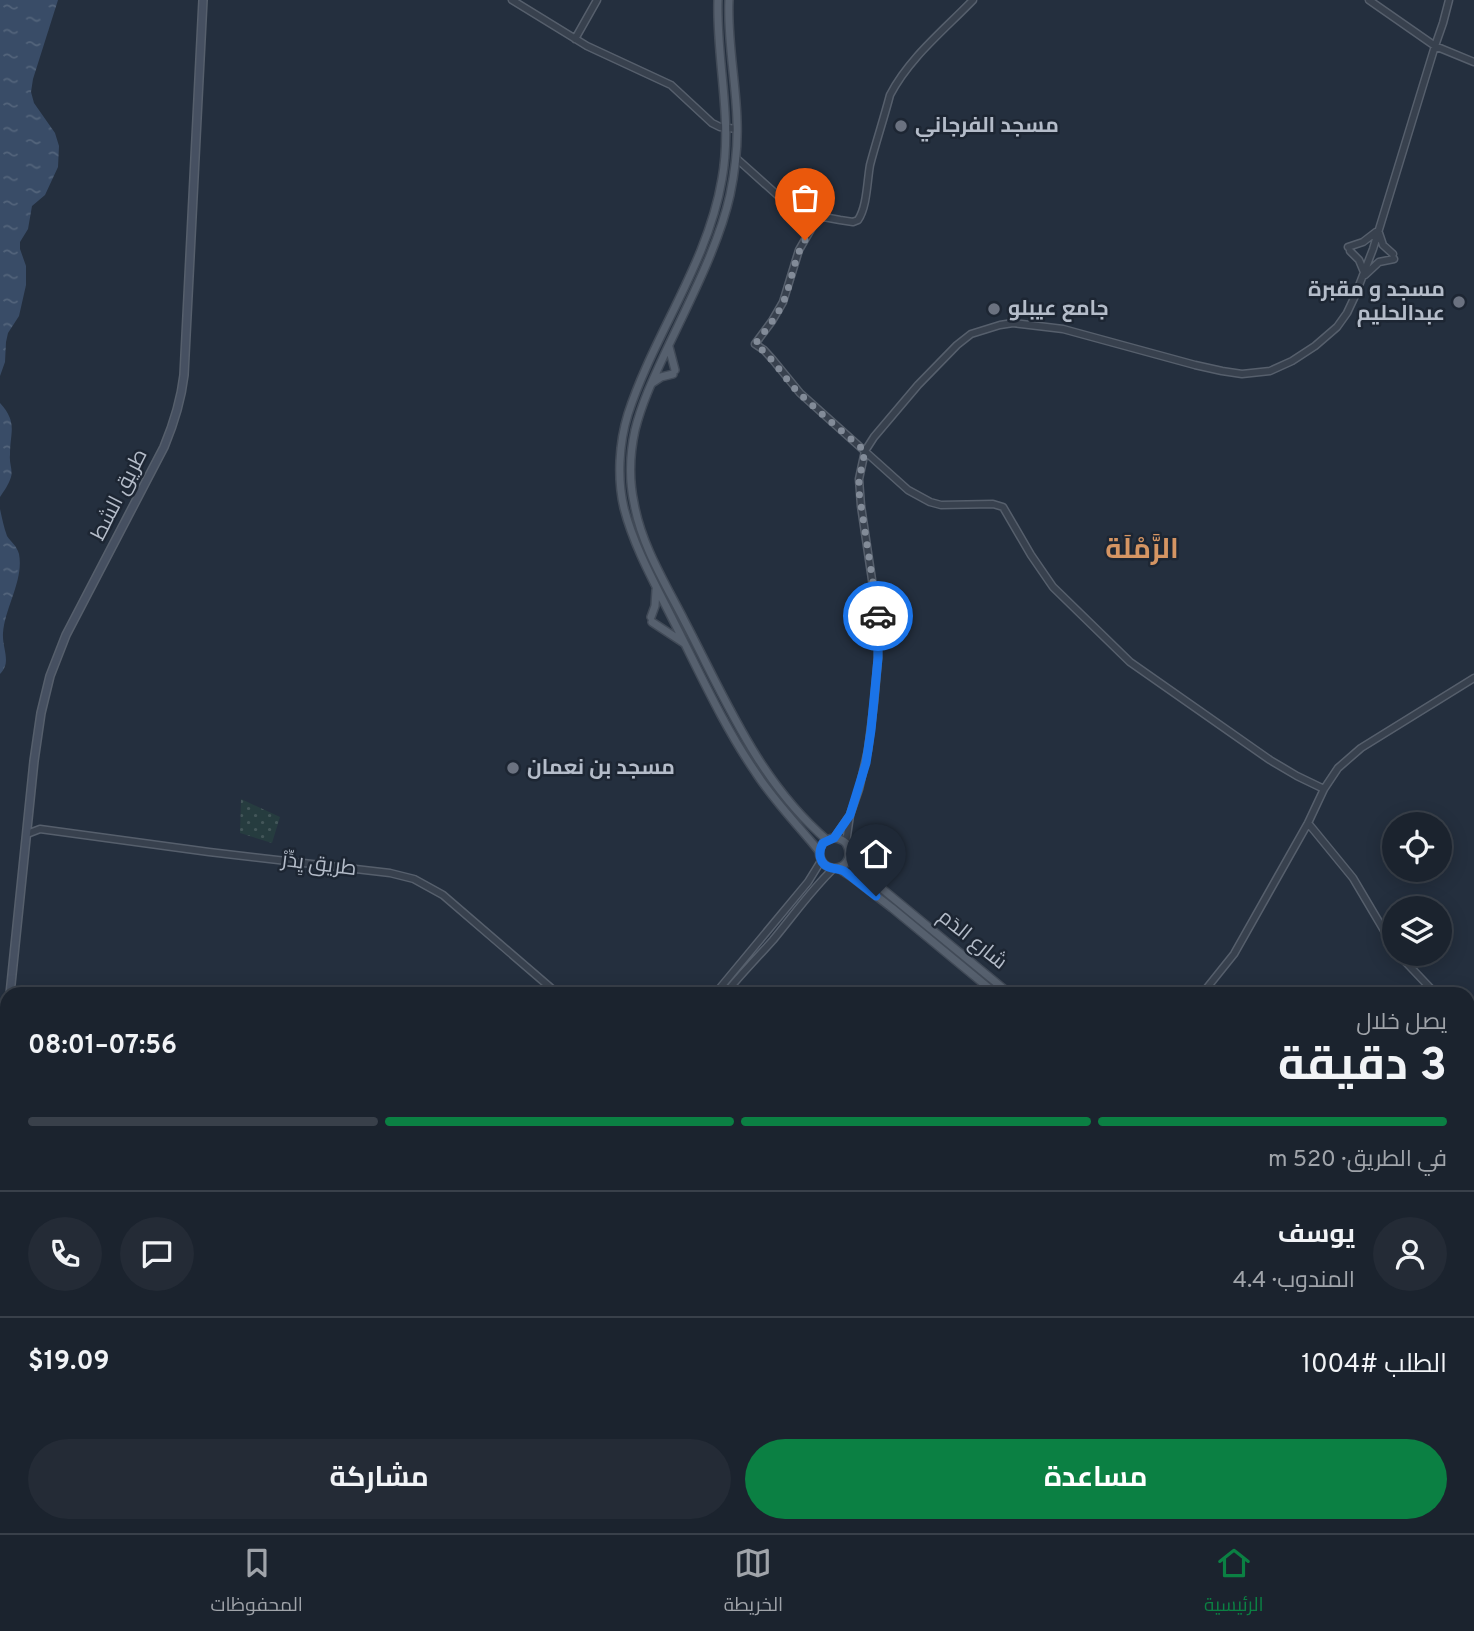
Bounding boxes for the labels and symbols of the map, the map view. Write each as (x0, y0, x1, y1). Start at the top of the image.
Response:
place label: مسجد الفرجاني (915, 113, 1059, 142)
marker: مسجد الفرجاني (893, 118, 909, 134)
pin (775, 168, 835, 240)
place label: مسجد و مقبرة عبدالحليم (1308, 277, 1445, 328)
marker: مسجد و مقبرة عبدالحليم (1451, 294, 1467, 310)
place label: جامع عيبلو (1008, 296, 1109, 323)
marker: جامع عيبلو (986, 301, 1002, 317)
street label: طريق الشط (85, 445, 155, 545)
district label: الرَّمْلَة (1105, 533, 1179, 569)
courier (843, 581, 913, 651)
place label: مسجد بن نعمان (527, 755, 675, 782)
marker: مسجد بن نعمان (505, 760, 521, 776)
pin (846, 824, 906, 896)
street label: طريق يِدِّرْ (279, 847, 358, 883)
street label: شارع الدَم (932, 904, 1012, 976)

